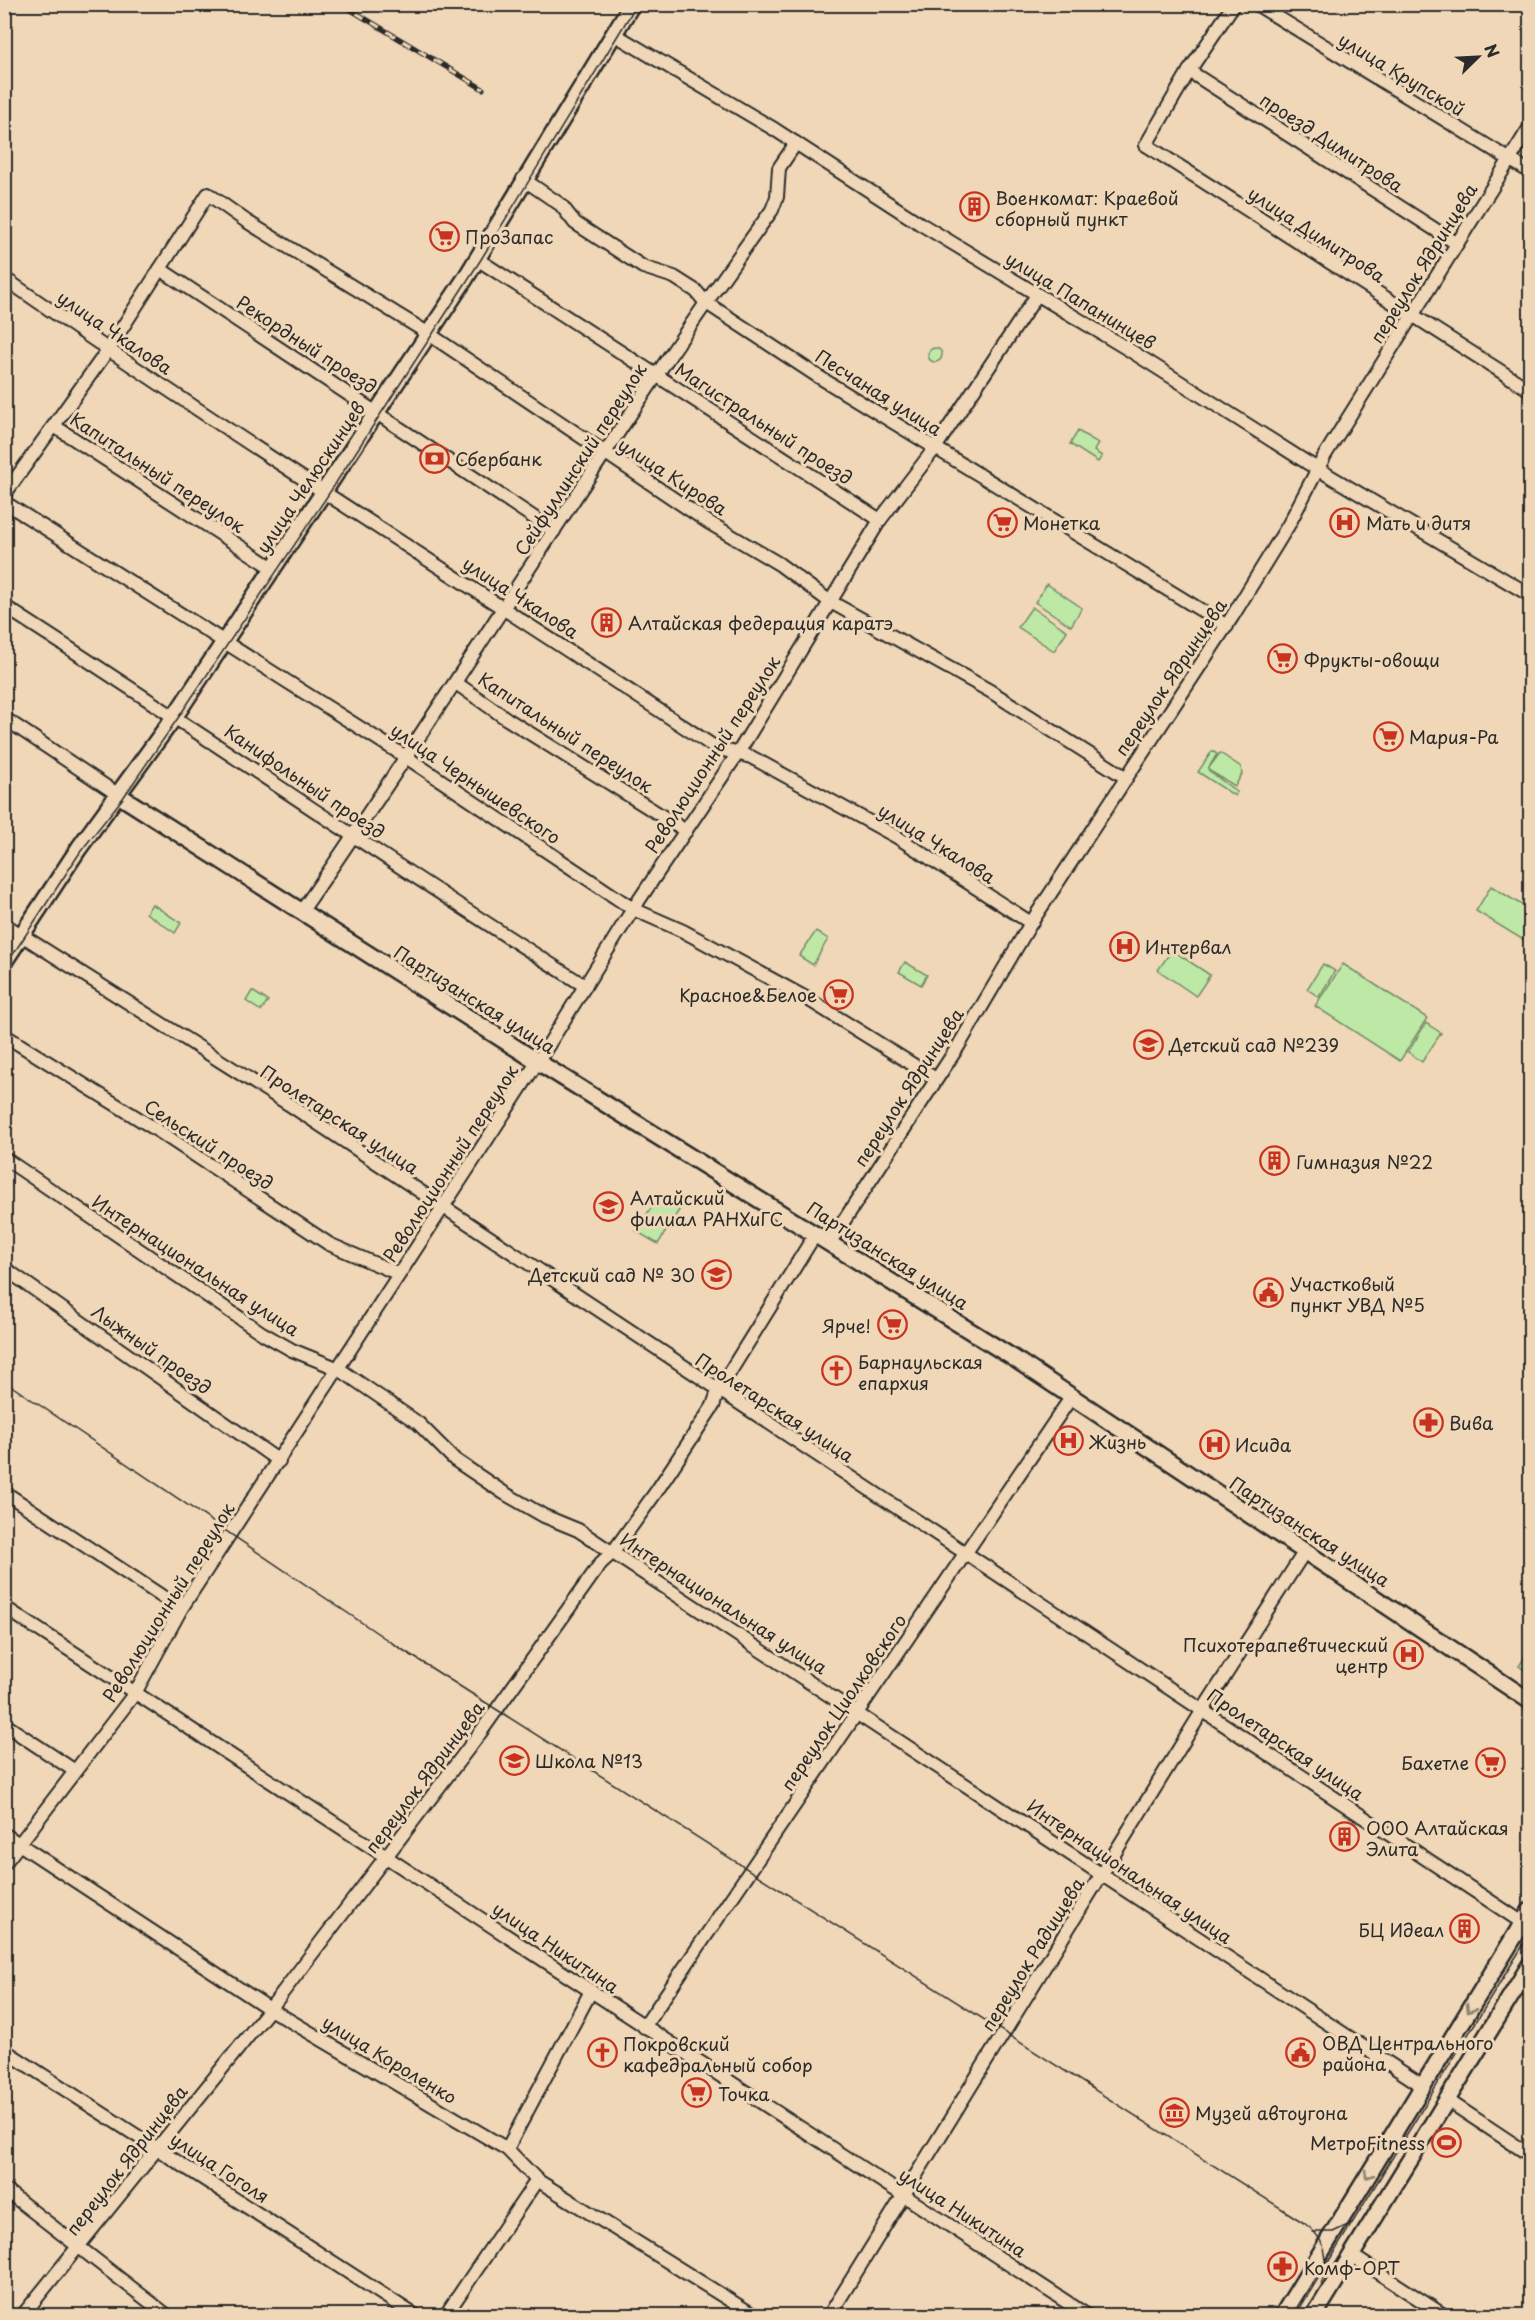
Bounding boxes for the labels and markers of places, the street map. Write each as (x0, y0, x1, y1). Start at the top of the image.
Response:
place label: Военкомат: Краевой сборный пункт (995, 184, 1179, 232)
building icon: Военкомат: Краевой сборный пункт (958, 191, 990, 223)
supermarket icon: ПроЗапас (428, 220, 460, 252)
place label: ПроЗапас (465, 223, 553, 250)
bank icon: Сбербанк (418, 442, 450, 474)
place label: Сбербанк (455, 445, 542, 472)
supermarket icon: Монетка (986, 506, 1018, 538)
hospital icon: Мать и дитя (1329, 506, 1361, 538)
place label: Монетка (1023, 509, 1101, 536)
place label: Мать и дитя (1366, 509, 1471, 536)
building icon: Алтайская федерация каратэ (591, 606, 623, 638)
place label: Алтайская федерация каратэ (628, 609, 893, 636)
supermarket icon: Фрукты-овощи (1267, 643, 1299, 675)
place label: Фрукты-овощи (1304, 646, 1440, 673)
supermarket icon: Мария-Ра (1372, 720, 1404, 752)
place label: Мария-Ра (1409, 723, 1499, 750)
hospital icon: Интервал (1108, 930, 1140, 962)
place label: Интервал (1145, 933, 1231, 960)
supermarket icon: Красное&Белое (822, 978, 854, 1010)
place label: Красное&Белое (679, 981, 817, 1008)
school or university icon: Детский сад №239 (1132, 1028, 1164, 1060)
place label: Детский сад №239 (1168, 1031, 1339, 1058)
building icon: Гимназия №22 (1259, 1145, 1291, 1177)
place label: Гимназия №22 (1296, 1148, 1433, 1175)
place label: Алтайский филиал РАНХиГС (630, 1184, 783, 1232)
school or university icon: Алтайский филиал РАНХиГС (593, 1191, 625, 1223)
school or university icon: Детский сад № 30 (700, 1258, 732, 1290)
place label: Детский сад № 30 (528, 1261, 695, 1288)
place label: Участковый пункт УВД №5 (1290, 1270, 1425, 1318)
public building icon: Участковый пункт УВД №5 (1253, 1277, 1285, 1309)
supermarket icon: Ярче! (876, 1309, 908, 1341)
place label: Ярче! (821, 1312, 871, 1339)
place label: Барнаульская епархия (858, 1348, 983, 1396)
church icon: Барнаульская епархия (821, 1355, 853, 1387)
pharmacy icon: Вива (1412, 1406, 1444, 1438)
place label: Вива (1449, 1409, 1494, 1436)
hospital icon: Жизнь (1052, 1425, 1084, 1457)
place label: Жизнь (1088, 1428, 1146, 1455)
hospital icon: Исида (1198, 1428, 1230, 1460)
place label: Исида (1235, 1431, 1292, 1458)
place label: Психотерапевтический центр (1183, 1631, 1388, 1679)
hospital icon: Психотерапевтический центр (1393, 1638, 1425, 1670)
school or university icon: Школа №13 (498, 1744, 530, 1776)
supermarket icon: Бахетле (1474, 1746, 1506, 1778)
place label: Школа №13 (535, 1747, 643, 1774)
place label: Бахетле (1401, 1749, 1469, 1776)
place label: ООО Алтайская Элита (1366, 1814, 1509, 1862)
building icon: ООО Алтайская Элита (1329, 1821, 1361, 1853)
building icon: БЦ Идеал (1449, 1913, 1481, 1945)
place label: БЦ Идеал (1358, 1916, 1444, 1943)
place label: ОВД Центрального района (1322, 2029, 1493, 2077)
place label: Покровский кафедральный собор (623, 2030, 813, 2078)
public building icon: ОВД Центрального района (1285, 2036, 1317, 2068)
church icon: Покровский кафедральный собор (586, 2037, 618, 2069)
supermarket icon: Точка (681, 2077, 713, 2109)
place label: Точка (718, 2080, 770, 2107)
museum icon: Музей автоугона (1158, 2096, 1190, 2128)
place label: Музей автоугона (1195, 2099, 1348, 2126)
sports icon: МетроFitness (1430, 2126, 1462, 2158)
place label: МетроFitness (1310, 2129, 1425, 2156)
pharmacy icon: Комф-ОРТ (1267, 2251, 1299, 2283)
place label: Комф-ОРТ (1304, 2254, 1400, 2281)

